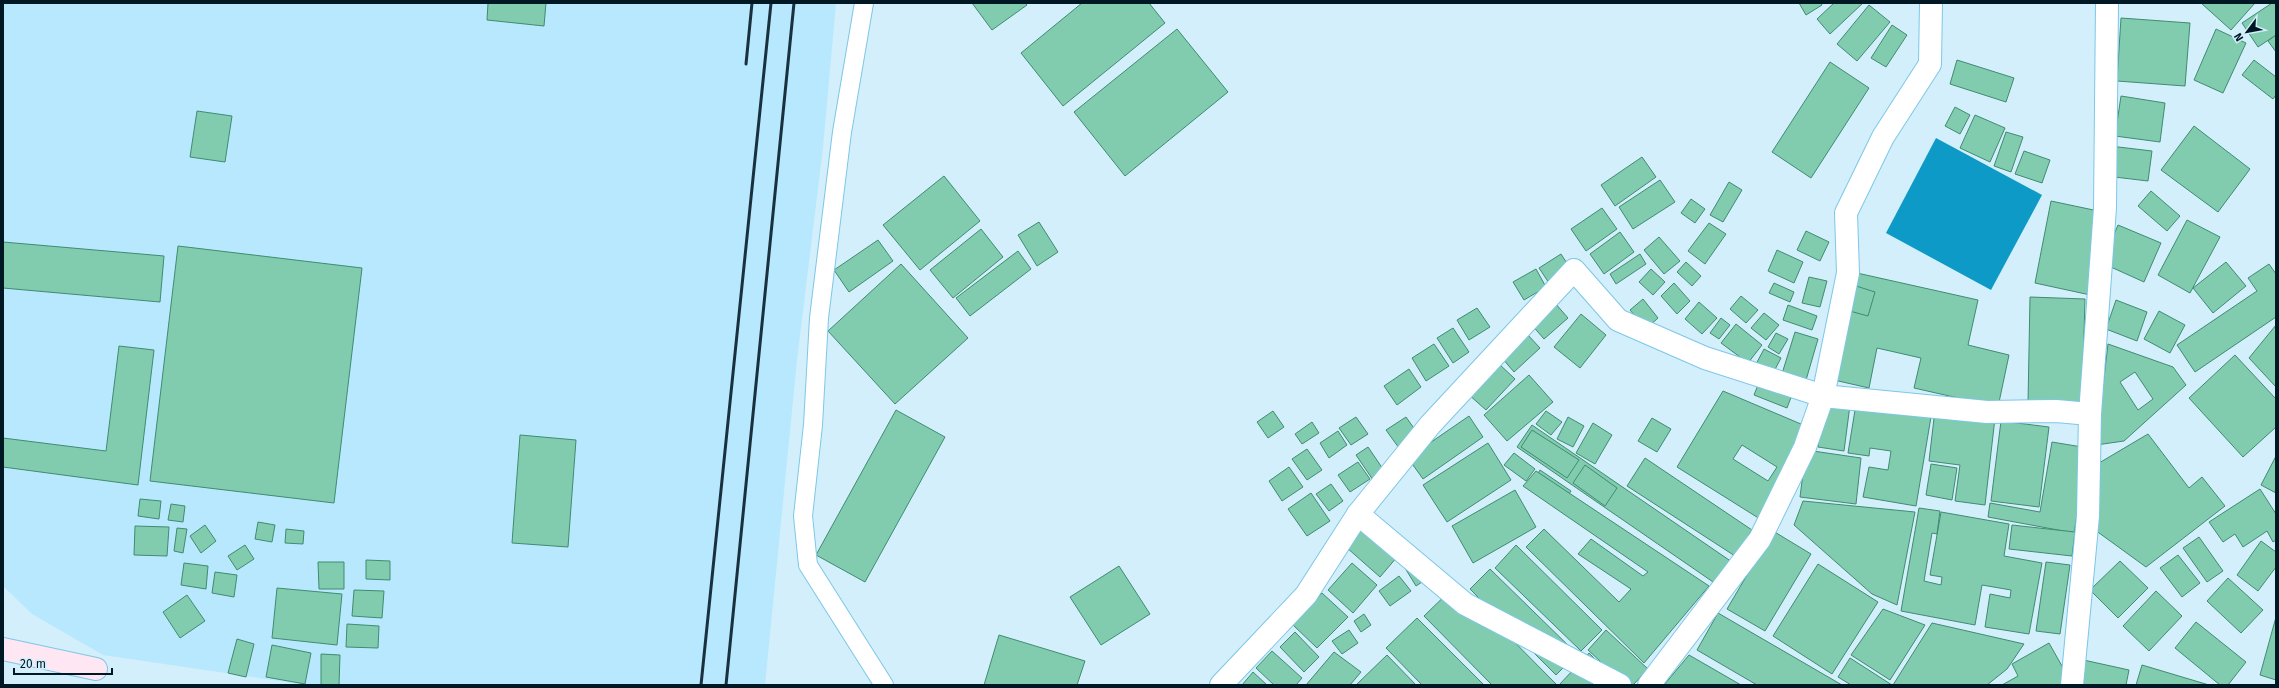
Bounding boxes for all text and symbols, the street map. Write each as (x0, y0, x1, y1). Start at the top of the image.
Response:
north arrow (2227, 12, 2267, 52)
text: N (2231, 30, 2246, 44)
scale bar (14, 650, 112, 676)
text: 20 m (20, 657, 46, 671)

